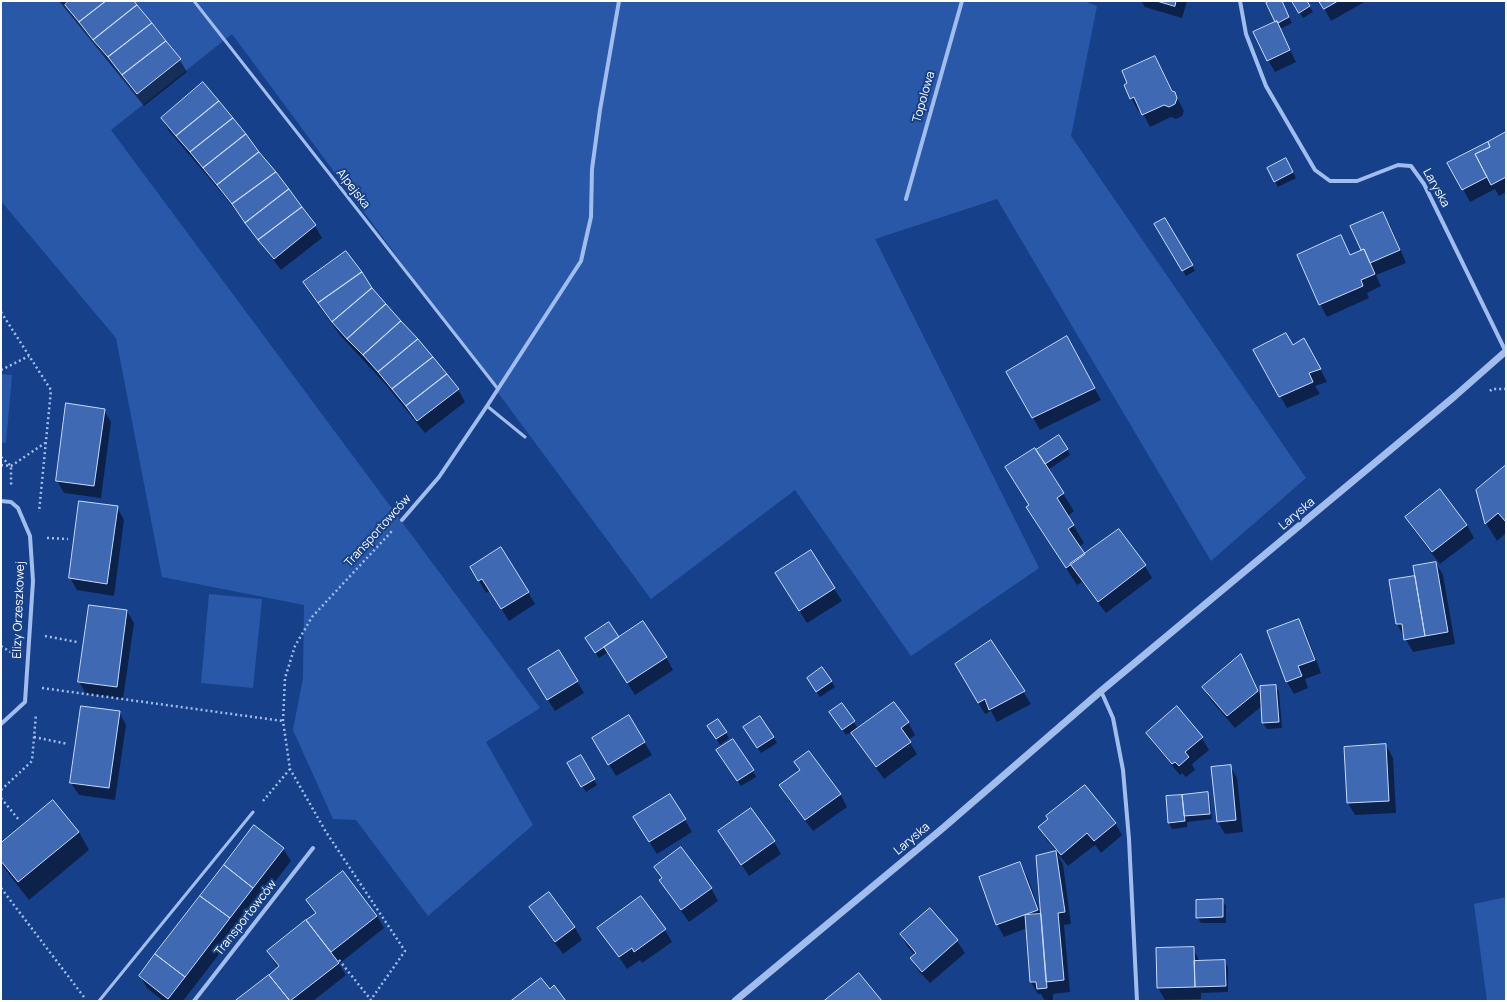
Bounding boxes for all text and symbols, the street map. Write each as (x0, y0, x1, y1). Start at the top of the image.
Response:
street label: Topolowa (910, 70, 938, 124)
street label: Alpejska (333, 166, 373, 212)
street label: Laryska (1419, 166, 1453, 210)
street label: Transportowców (342, 492, 414, 570)
street label: Laryska (1276, 495, 1318, 533)
street label: Elizy Orzeszkowej (10, 561, 28, 659)
street label: Laryska (891, 820, 933, 858)
street label: Transportowców (212, 877, 280, 959)

